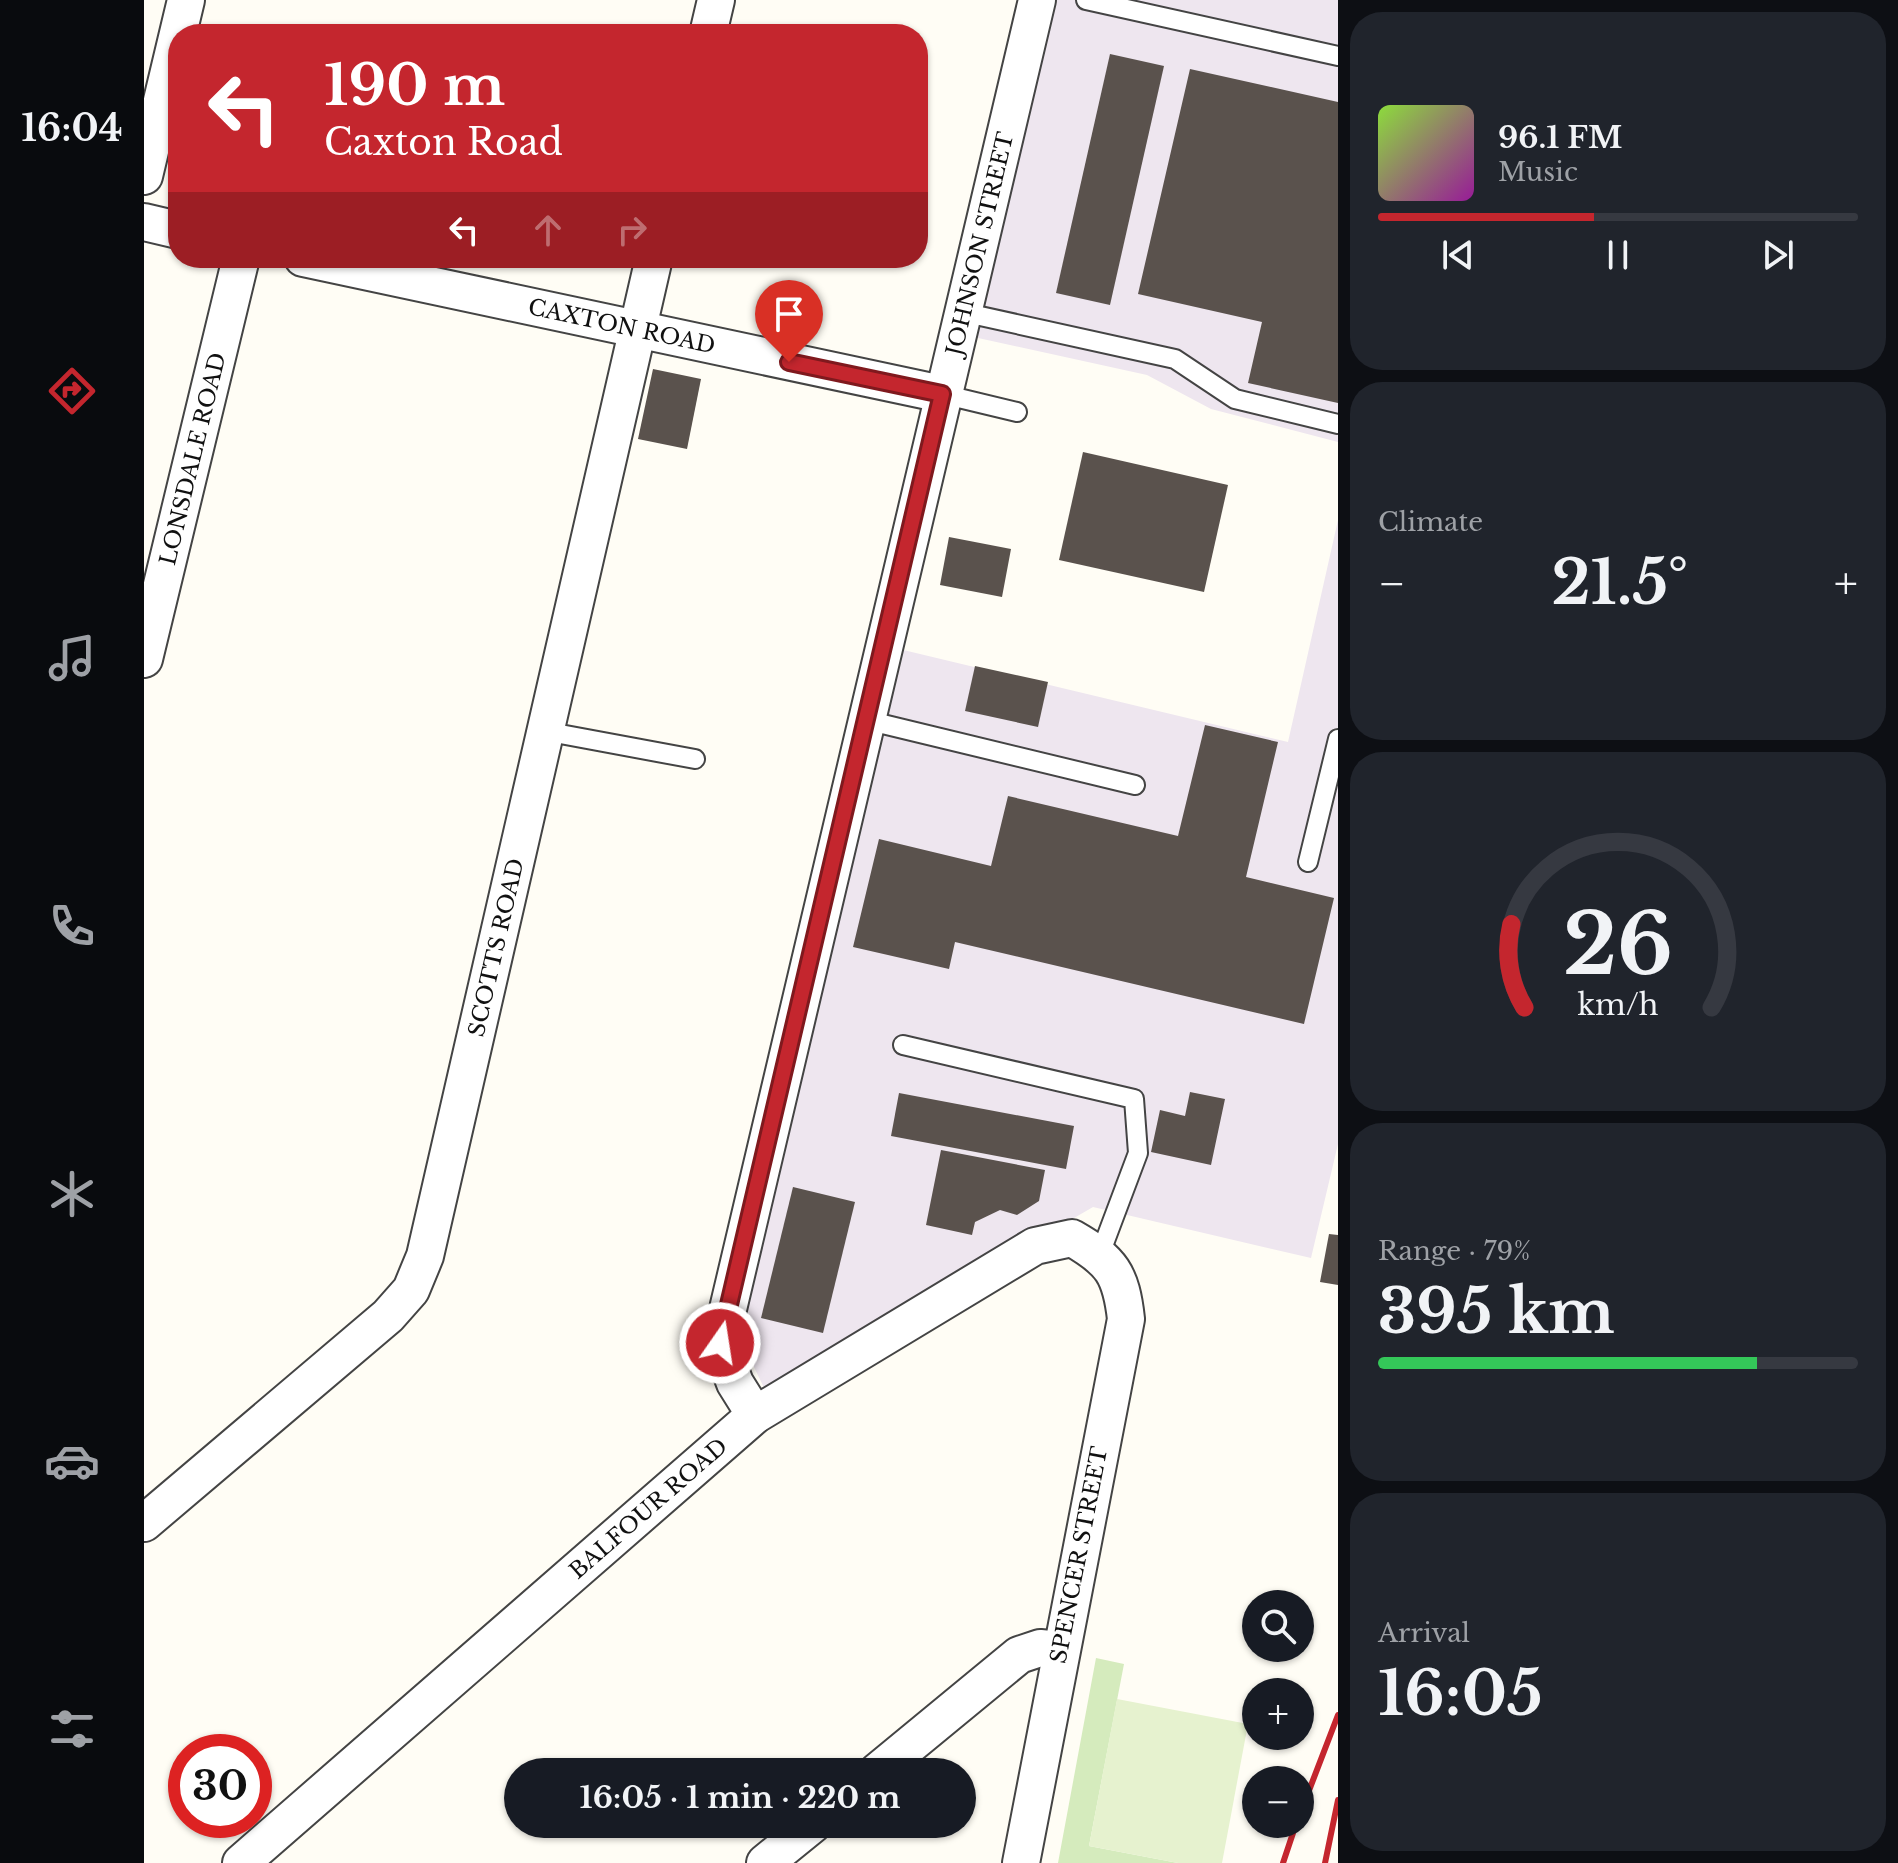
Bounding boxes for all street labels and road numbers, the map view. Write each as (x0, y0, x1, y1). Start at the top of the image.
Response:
street label: JOHNSON STREET (939, 129, 1019, 361)
street label: CAXTON ROAD (526, 293, 718, 359)
street label: LONSDALE ROAD (154, 350, 231, 568)
street label: SCOTTS ROAD (462, 856, 529, 1039)
street label: BALFOUR ROAD (564, 1432, 732, 1584)
street label: SPENCER STREET (1045, 1444, 1113, 1666)

